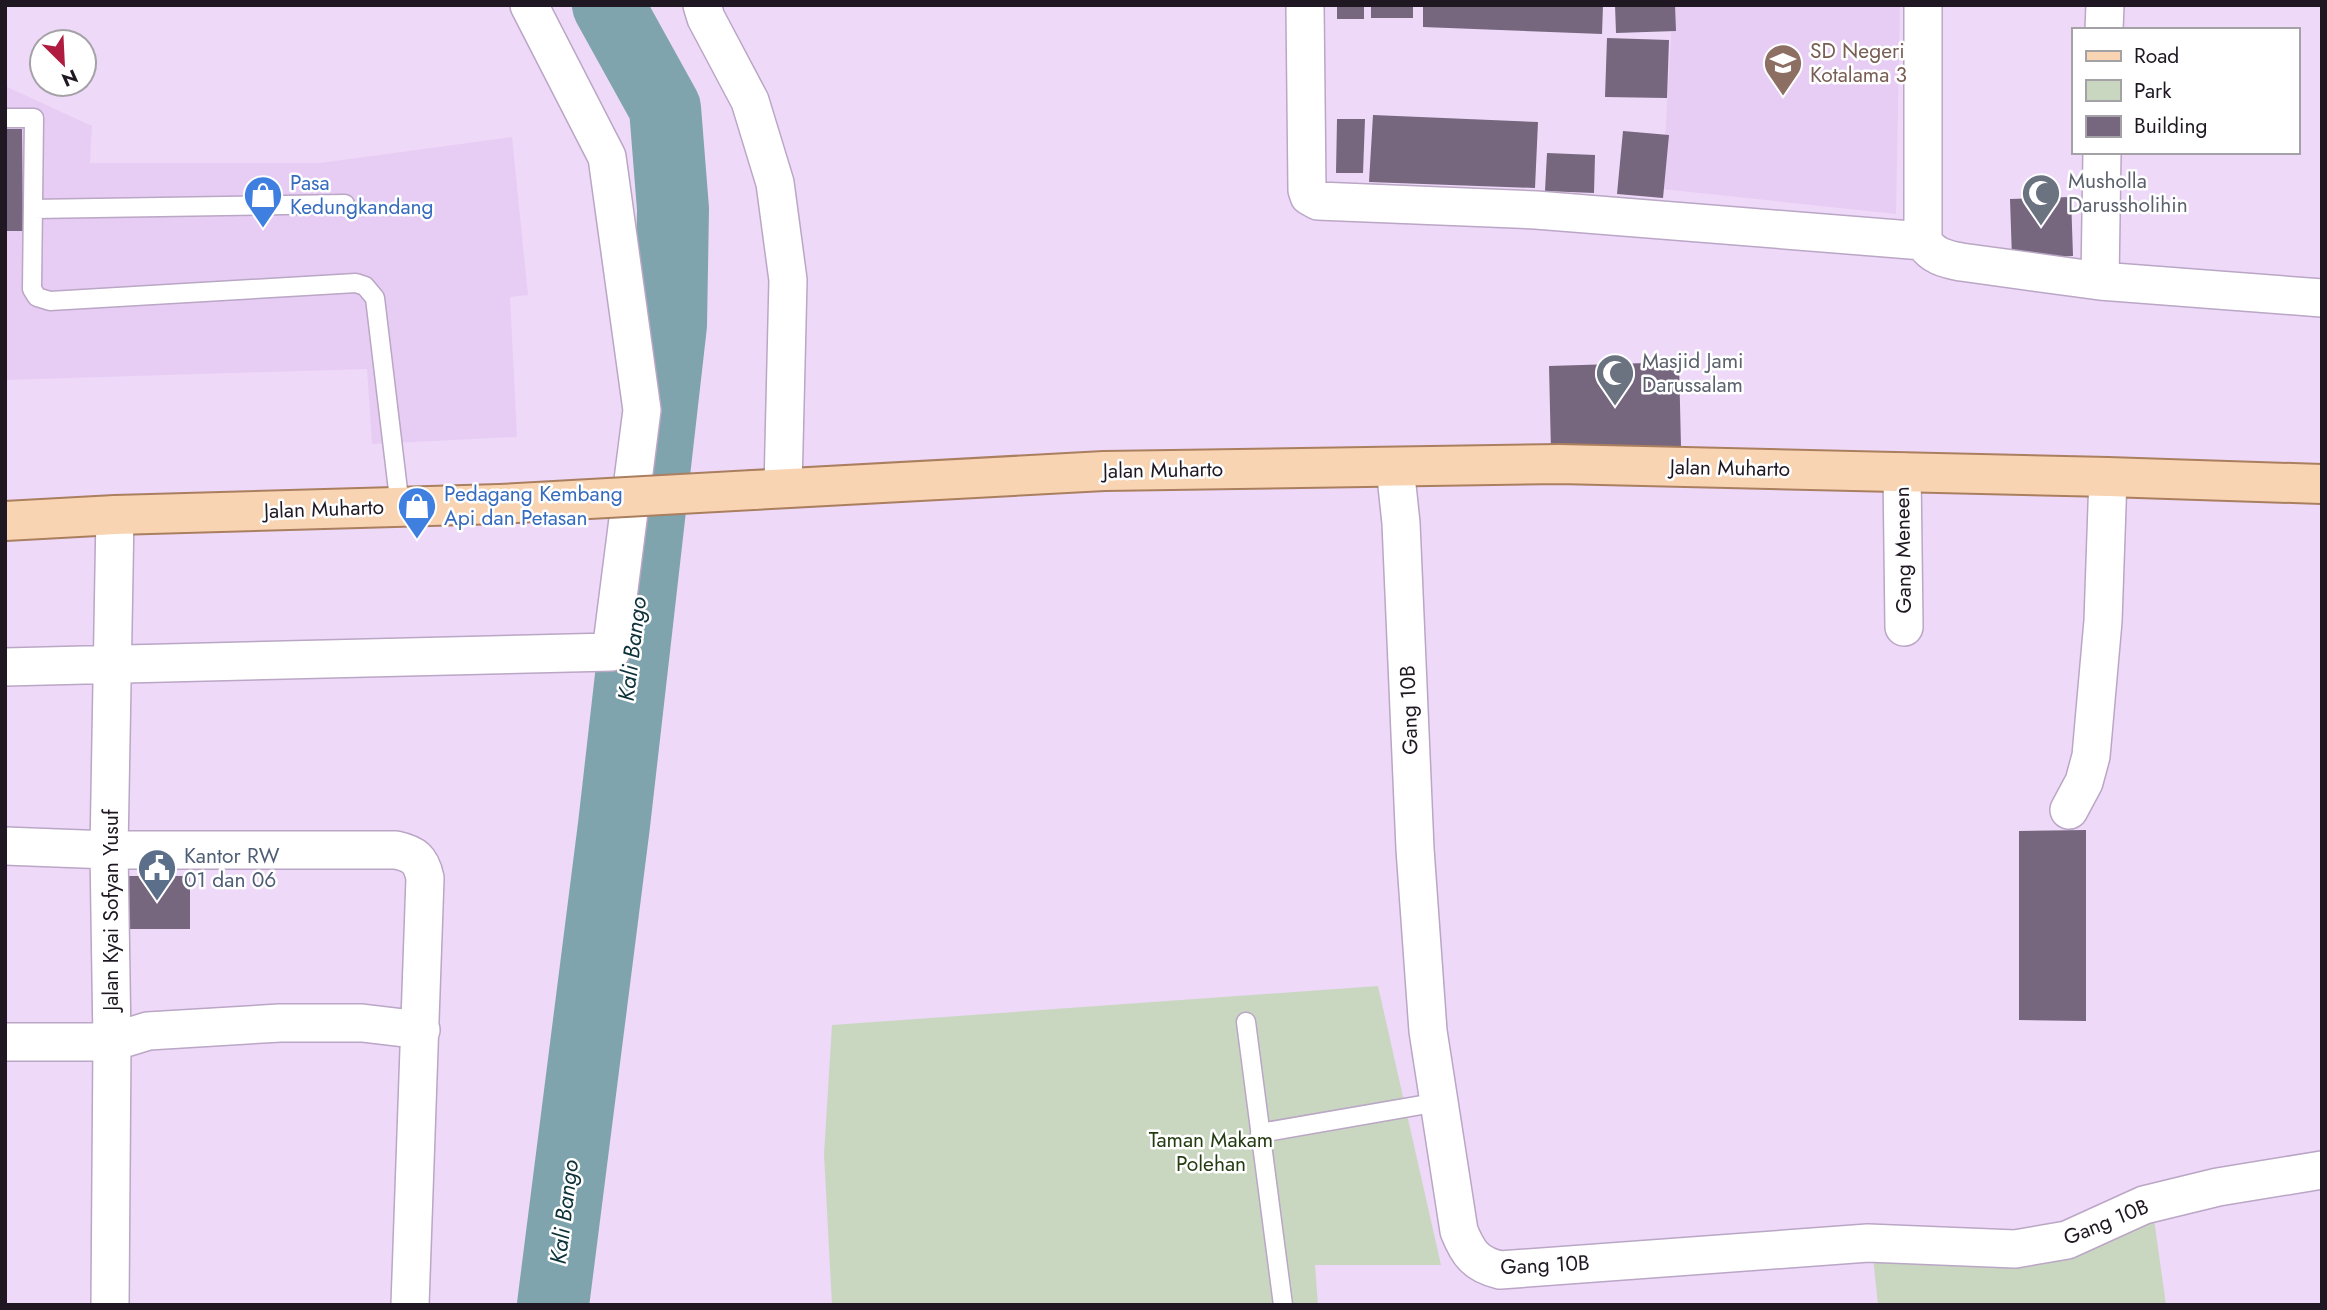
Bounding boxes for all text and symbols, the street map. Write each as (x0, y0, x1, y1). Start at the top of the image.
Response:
north arrow (28, 28, 98, 98)
legend (2072, 28, 2299, 154)
place label: SD Negeri Kotalama 3 (1810, 36, 1907, 90)
text: Road (2134, 41, 2179, 71)
school or university icon: SD Negeri Kotalama 3 (1762, 42, 1804, 97)
text: N (57, 63, 82, 93)
text: Park (2134, 76, 2172, 106)
text: Building (2134, 111, 2207, 141)
place label: Musholla Darussholihin (2068, 166, 2188, 220)
place label: Pasa Kedungkandang (290, 168, 433, 222)
mosque icon: Musholla Darussholihin (2020, 172, 2062, 227)
shop icon: Pasa Kedungkandang (242, 174, 284, 229)
place label: Masjid Jami Darussalam (1642, 346, 1744, 400)
mosque icon: Masjid Jami Darussalam (1594, 352, 1636, 407)
street label: Jalan Muharto (1667, 452, 1790, 484)
street label: Jalan Muharto (1100, 454, 1223, 486)
place label: Pedagang Kembang Api dan Petasan (444, 479, 623, 533)
shop icon: Pedagang Kembang Api dan Petasan (396, 485, 438, 540)
street label: Gang Meneen (1887, 486, 1919, 614)
street label: Jalan Muharto (260, 492, 385, 526)
water label: Kali Bango (609, 594, 655, 703)
street label: Gang 10B (1392, 665, 1426, 755)
street label: Jalan Kyai Sofyan Yusuf (96, 808, 126, 1014)
place label: Kantor RW 01 dan 06 (184, 841, 280, 895)
public building icon: Kantor RW 01 dan 06 (136, 847, 178, 902)
park label: Taman Makam Polehan (1149, 1125, 1273, 1179)
water label: Kali Bango (541, 1157, 587, 1266)
street label: Gang 10B (2059, 1191, 2153, 1253)
street label: Gang 10B (1500, 1248, 1590, 1282)

